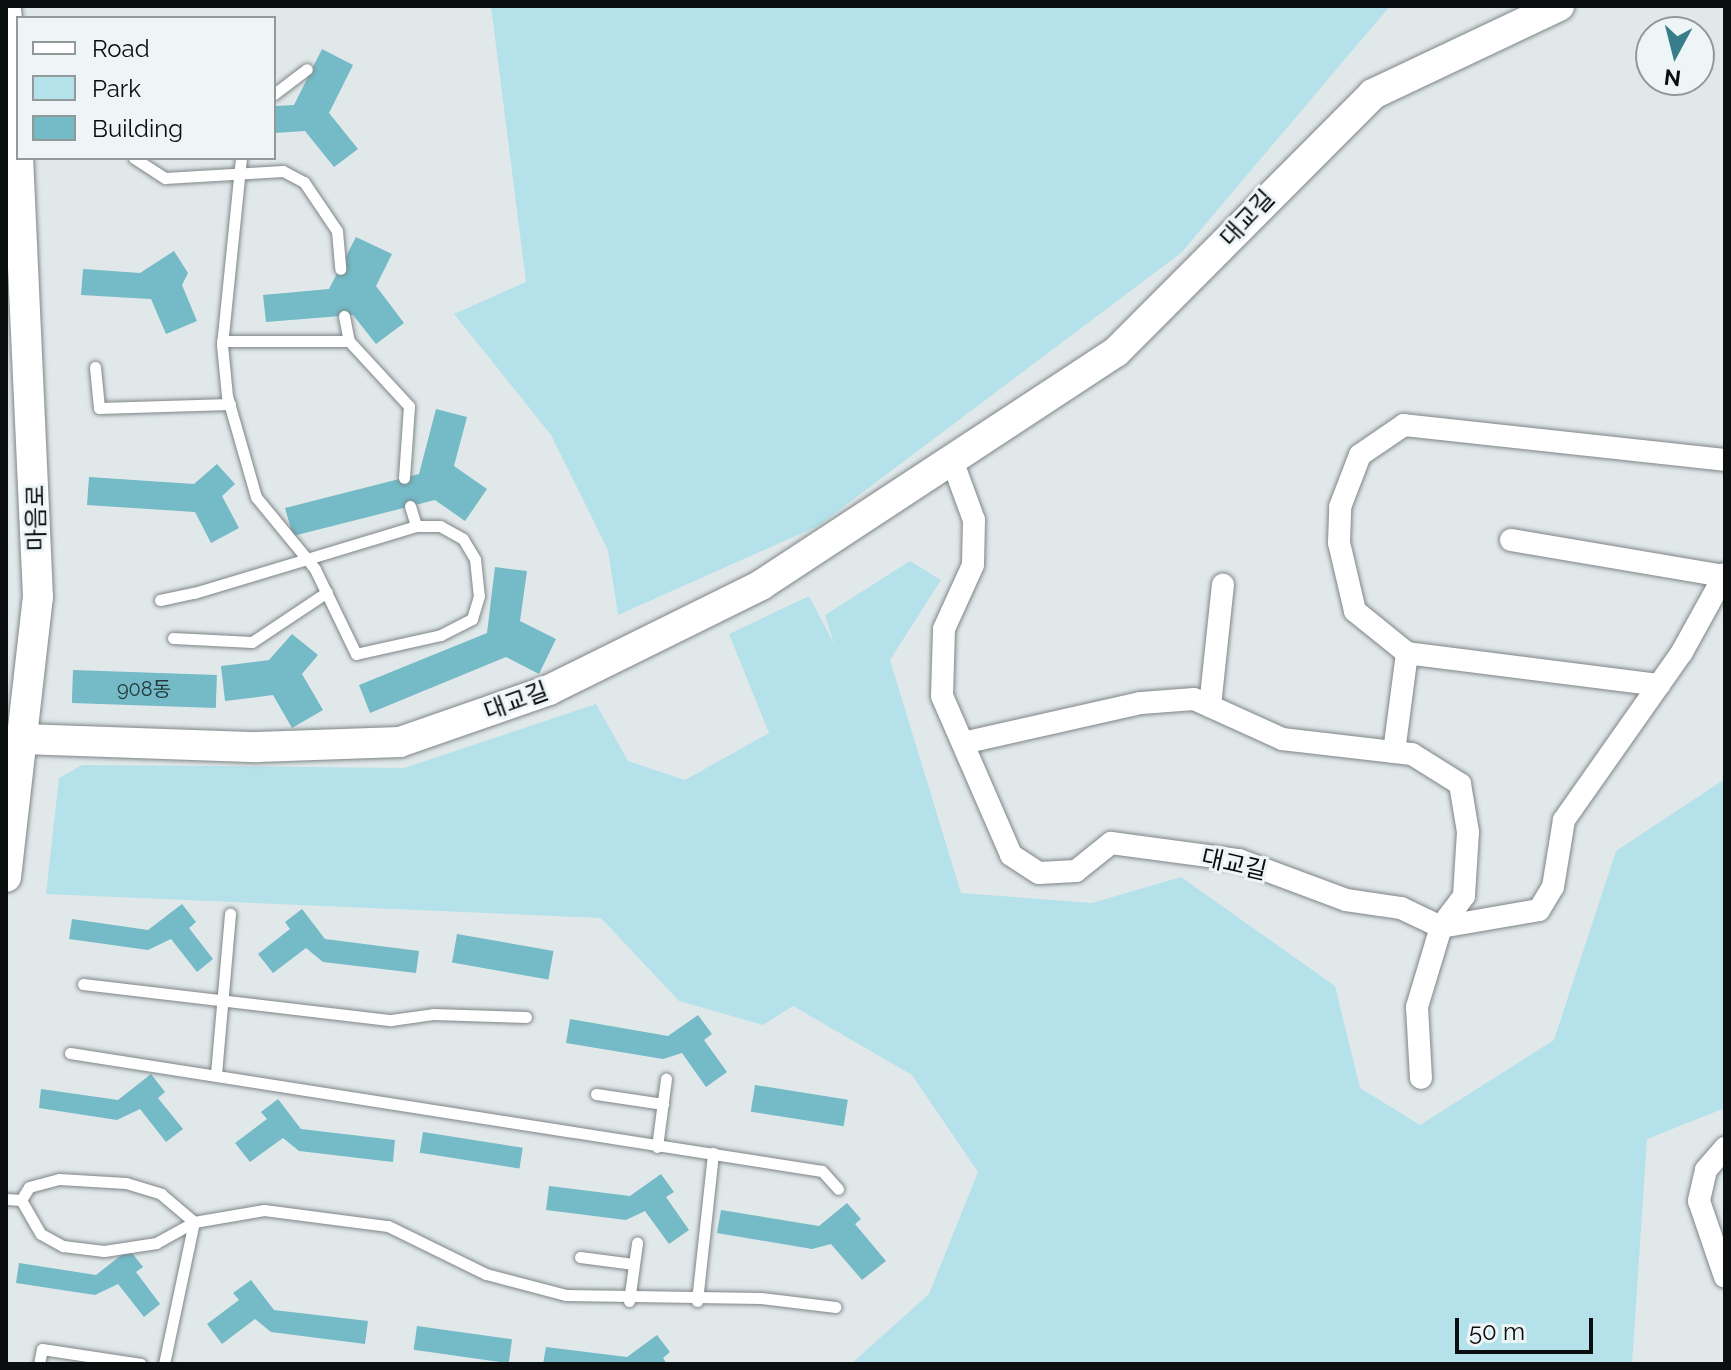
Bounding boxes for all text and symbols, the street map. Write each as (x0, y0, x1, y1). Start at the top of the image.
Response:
legend (16, 16, 276, 160)
north arrow (1635, 16, 1715, 96)
text: Road (92, 34, 150, 63)
text: N (1662, 64, 1682, 92)
text: Park (92, 74, 141, 103)
text: Building (92, 114, 183, 143)
street label: 대교길 (1214, 184, 1280, 252)
street label: 마음로 (21, 485, 51, 551)
street label: 대교길 (480, 676, 552, 726)
house number: 908동 (117, 677, 171, 701)
street label: 대교길 (1198, 843, 1270, 885)
scale bar (1459, 1302, 1597, 1352)
text: 50 m (1469, 1317, 1525, 1346)

